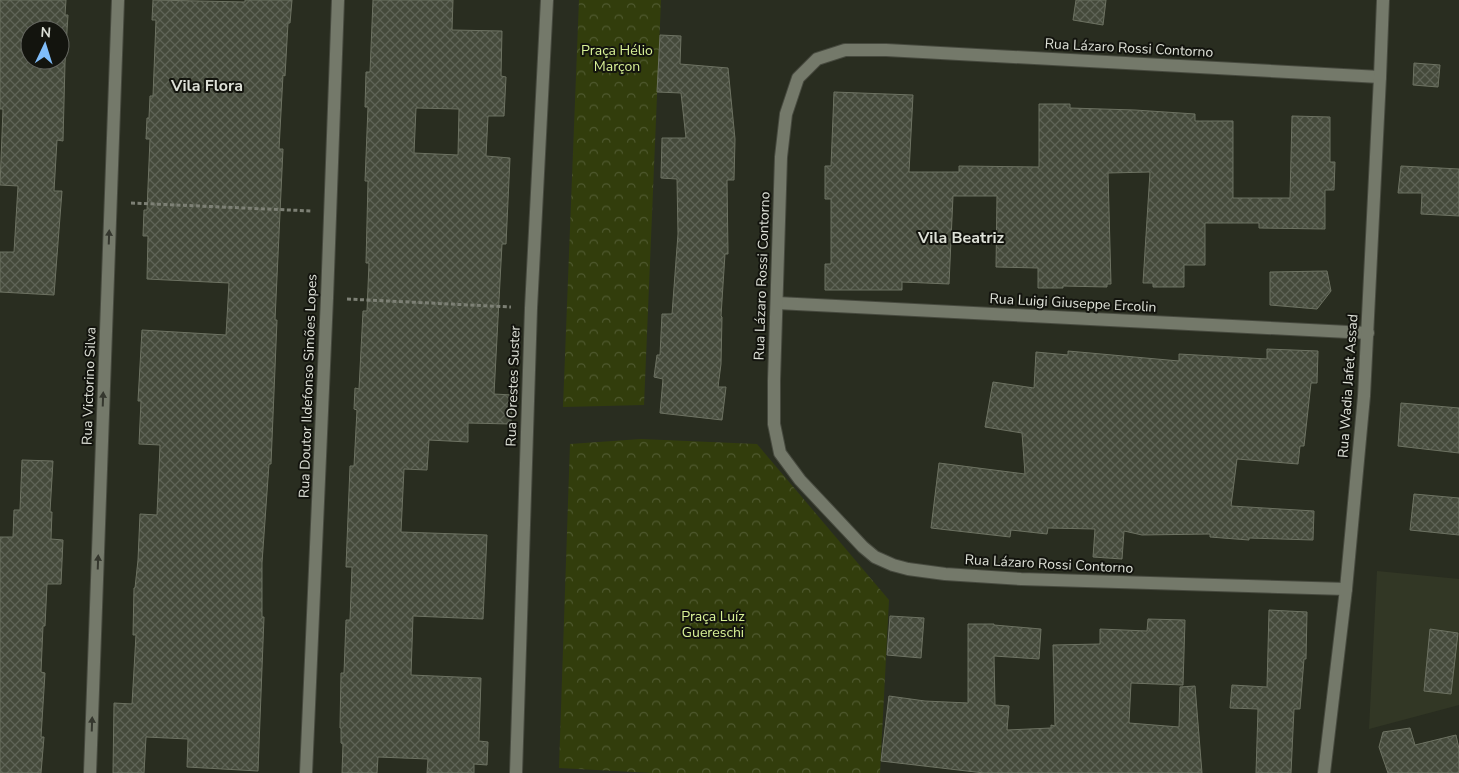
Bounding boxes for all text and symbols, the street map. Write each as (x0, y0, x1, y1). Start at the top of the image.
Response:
north arrow (20, 20, 70, 70)
text: N (40, 23, 52, 42)
street label: Rua Lázaro Rossi Contorno (1044, 34, 1214, 62)
park label: Praça Hélio Marçon (581, 41, 653, 76)
district label: Vila Flora (170, 75, 243, 97)
street label: Rua Lázaro Rossi Contorno (750, 191, 774, 361)
district label: Vila Beatriz (917, 227, 1004, 249)
one-way arrow (105, 229, 113, 245)
street label: Rua Doutor Ildefonso Simões Lopes (295, 273, 321, 498)
street label: Rua Luigi Giuseppe Ercolin (989, 289, 1157, 317)
street label: Rua Wadia Jafet Assad (1333, 313, 1363, 459)
street label: Rua Orestes Suster (501, 325, 525, 447)
street label: Rua Victorino Silva (77, 327, 101, 445)
one-way arrow (100, 391, 108, 407)
street label: Rua Lázaro Rossi Contorno (964, 550, 1134, 578)
one-way arrow (94, 554, 102, 570)
park label: Praça Luíz Guereschi (681, 607, 745, 642)
one-way arrow (88, 716, 96, 732)

